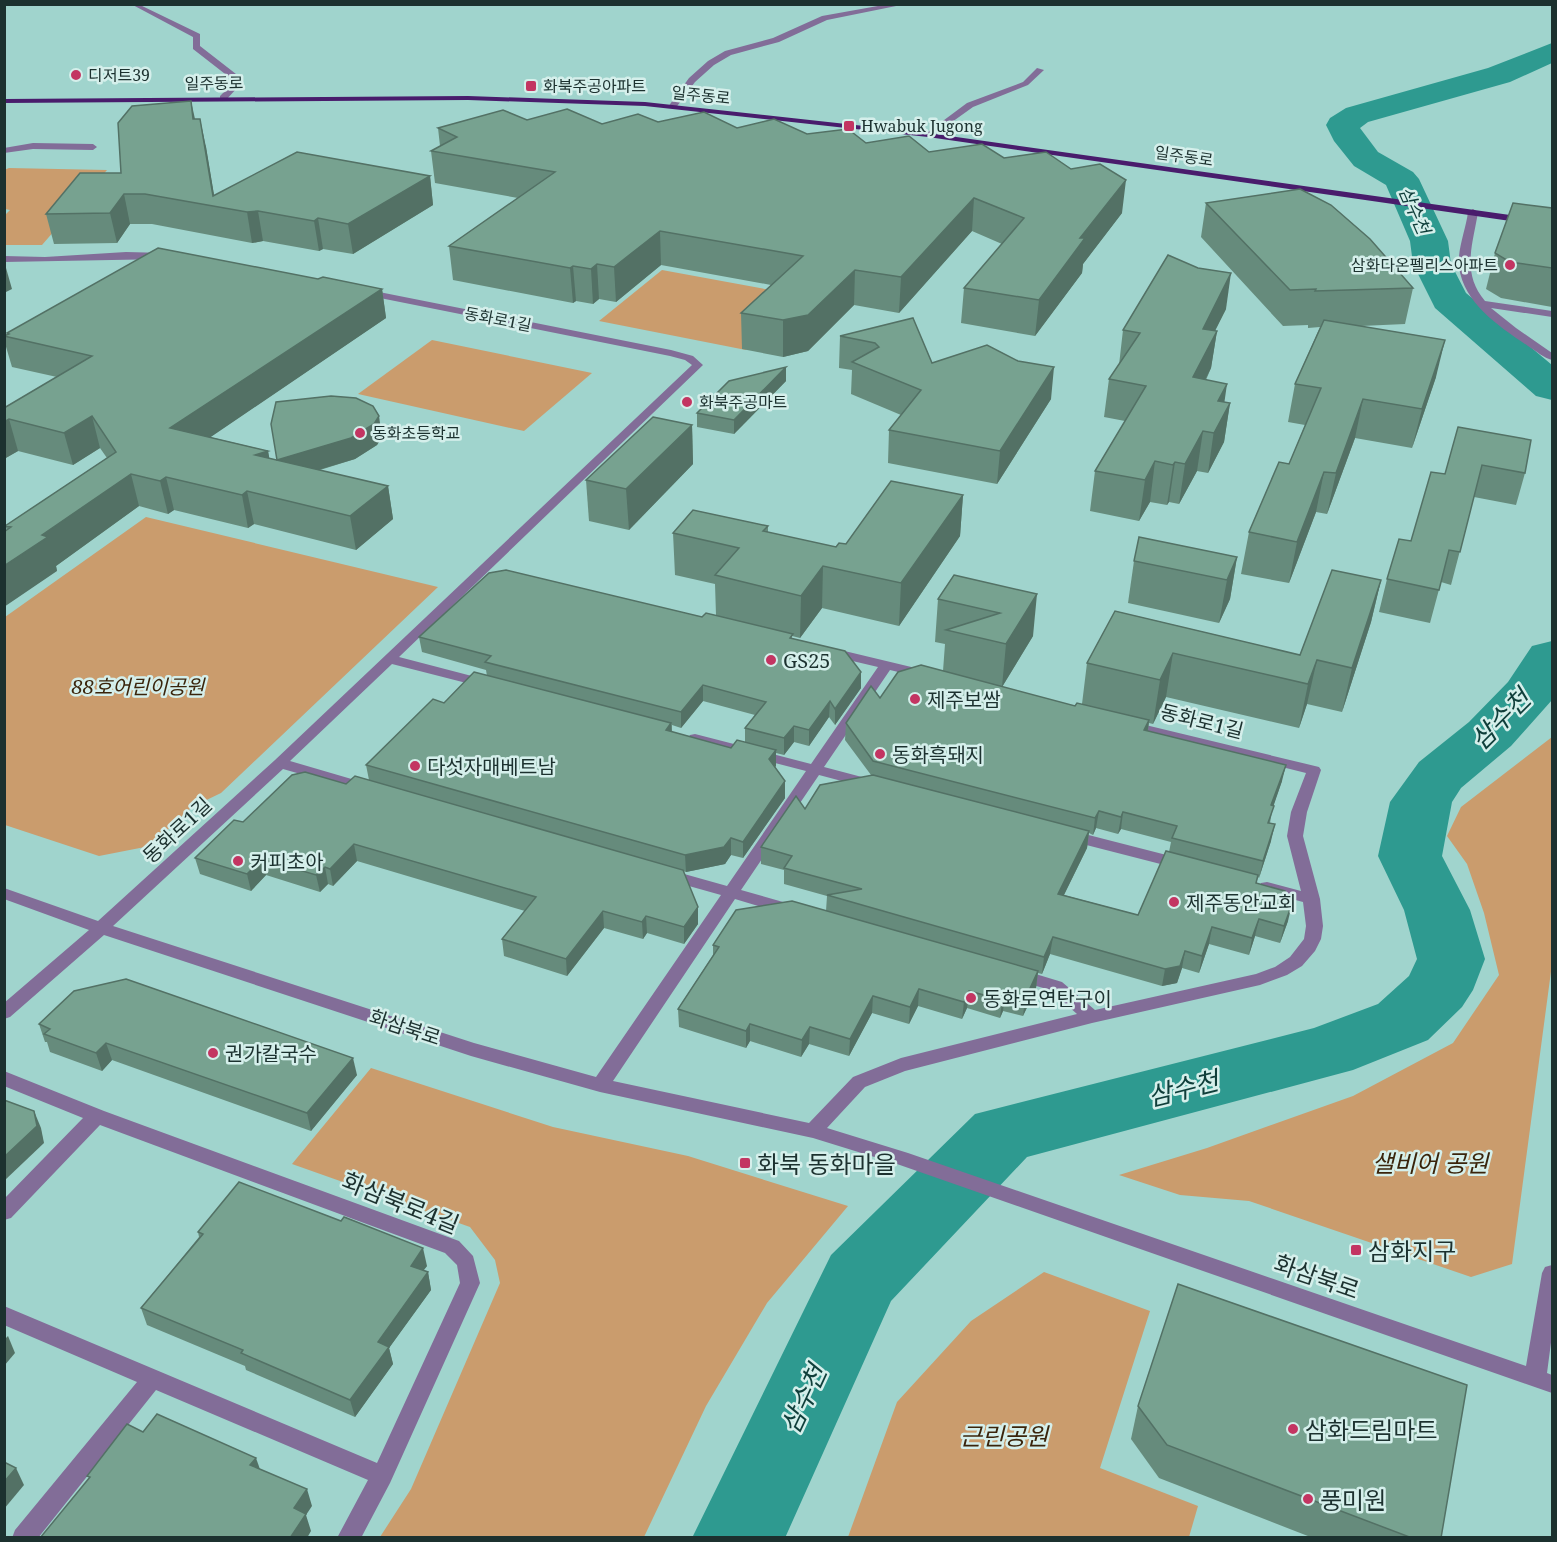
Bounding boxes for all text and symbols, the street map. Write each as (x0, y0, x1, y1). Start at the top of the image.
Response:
place label: 디저트39 (88, 64, 150, 86)
marker: 디저트39 (69, 68, 83, 82)
street label: 일주동로 (184, 71, 244, 95)
place label: 화북주공아파트 (543, 75, 646, 97)
marker: 화북주공아파트 (524, 79, 538, 93)
street label: 일주동로 (671, 81, 732, 109)
place label: Hwabuk Jugong (861, 115, 983, 137)
marker: Hwabuk Jugong (842, 119, 856, 133)
street label: 일주동로 (1153, 141, 1215, 171)
water label: 삼수천 (1394, 182, 1437, 240)
place label: 삼화다온펠리스아파트 (1351, 254, 1498, 276)
marker: 삼화다온펠리스아파트 (1503, 258, 1517, 272)
street label: 동화로1길 (463, 302, 533, 336)
place label: 화북주공마트 (699, 391, 787, 413)
marker: 화북주공마트 (680, 395, 694, 409)
place label: 동화초등학교 (372, 422, 460, 444)
marker: 동화초등학교 (353, 426, 367, 440)
place label: GS25 (783, 647, 831, 674)
marker: GS25 (764, 653, 778, 667)
park label: 88호어린이공원 (72, 673, 206, 700)
water label: 삼수천 (1462, 679, 1540, 757)
place label: 제주보쌈 (927, 686, 1001, 713)
marker: 제주보쌈 (908, 692, 922, 706)
street label: 동화로1길 (1158, 698, 1246, 744)
place label: 동화흑돼지 (892, 741, 984, 768)
marker: 동화흑돼지 (873, 747, 887, 761)
place label: 다섯자매베트남 (427, 753, 556, 780)
marker: 다섯자매베트남 (408, 759, 422, 773)
street label: 동화로1길 (137, 791, 217, 869)
place label: 커피초아 (250, 848, 324, 875)
marker: 커피초아 (231, 854, 245, 868)
place label: 제주동안교회 (1186, 889, 1296, 916)
marker: 제주동안교회 (1167, 895, 1181, 909)
place label: 동화로연탄구이 (983, 985, 1112, 1012)
marker: 동화로연탄구이 (964, 991, 978, 1005)
street label: 화삼북로 (366, 1003, 444, 1051)
place label: 권가칼국수 (225, 1040, 317, 1067)
marker: 권가칼국수 (206, 1046, 220, 1060)
water label: 삼수천 (1144, 1061, 1225, 1114)
park label: 샐비어 공원 (1372, 1146, 1490, 1179)
place label: 화북 동화마을 (757, 1147, 896, 1180)
marker: 화북 동화마을 (738, 1156, 752, 1170)
street label: 화삼북로4길 (337, 1164, 465, 1240)
place label: 삼화지구 (1368, 1234, 1456, 1267)
marker: 삼화지구 (1349, 1243, 1363, 1257)
street label: 화삼북로 (1270, 1246, 1364, 1306)
water label: 삼수천 (772, 1356, 836, 1439)
place label: 삼화드림마트 (1305, 1413, 1437, 1446)
park label: 근린공원 (960, 1419, 1050, 1452)
marker: 삼화드림마트 (1286, 1422, 1300, 1436)
place label: 풍미원 (1320, 1483, 1386, 1516)
marker: 풍미원 (1301, 1492, 1315, 1506)

